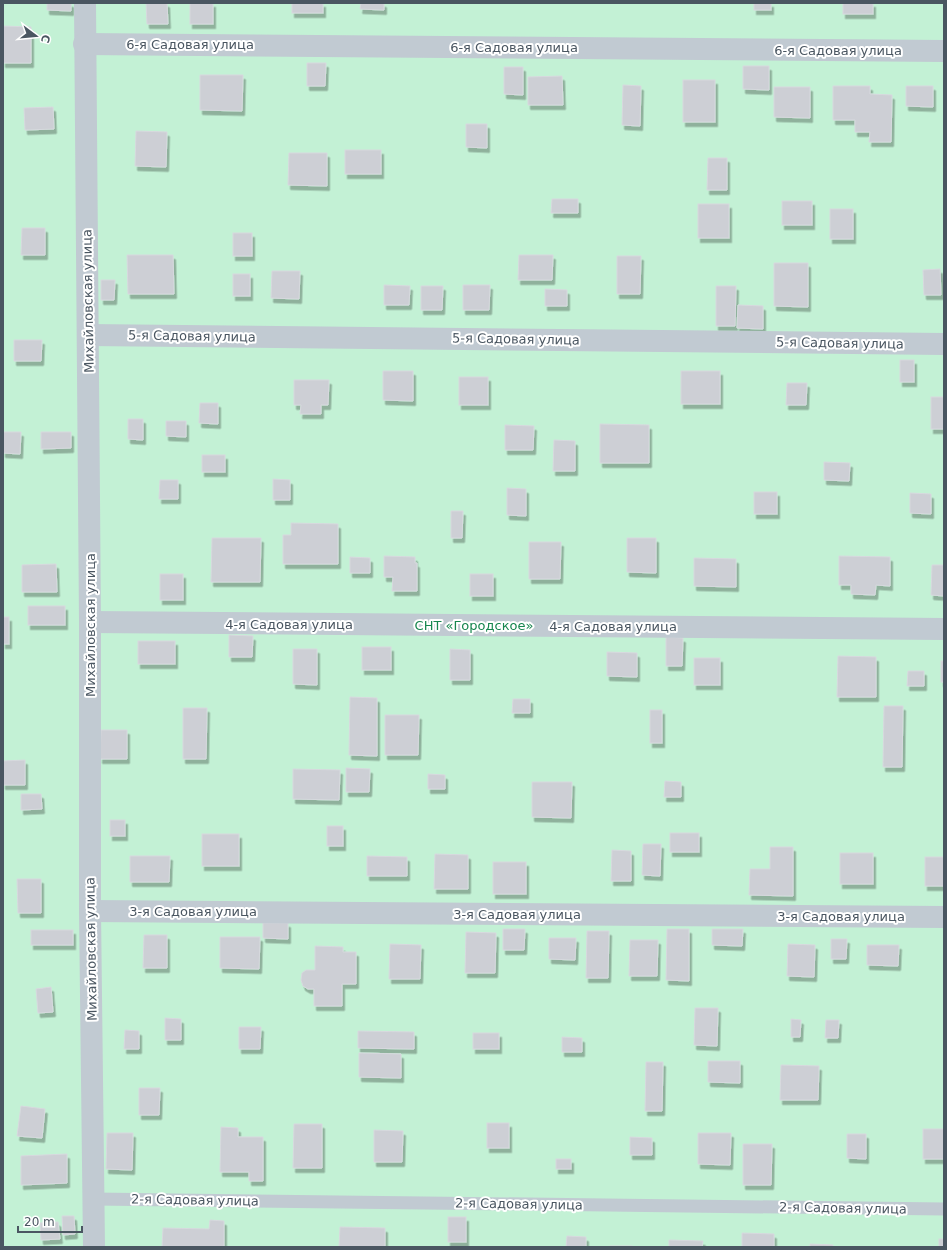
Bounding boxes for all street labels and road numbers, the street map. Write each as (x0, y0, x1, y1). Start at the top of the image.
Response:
street label: 6-я Садовая улица (126, 37, 254, 52)
street label: 6-я Садовая улица (450, 40, 578, 55)
street label: 6-я Садовая улица (774, 43, 902, 58)
street label: Михайловская улица (79, 229, 97, 373)
street label: 5-я Садовая улица (128, 327, 256, 345)
street label: 5-я Садовая улица (452, 330, 580, 348)
street label: 5-я Садовая улица (776, 334, 904, 352)
street label: Михайловская улица (83, 553, 98, 697)
street label: 4-я Садовая улица (225, 617, 353, 632)
street label: 4-я Садовая улица (549, 619, 677, 634)
street label: Михайловская улица (82, 877, 100, 1021)
street label: 3-я Садовая улица (129, 904, 257, 919)
street label: 3-я Садовая улица (453, 907, 581, 922)
street label: 3-я Садовая улица (777, 909, 905, 924)
street label: 2-я Садовая улица (131, 1191, 259, 1209)
street label: 2-я Садовая улица (455, 1195, 583, 1213)
street label: 2-я Садовая улица (779, 1199, 907, 1217)

